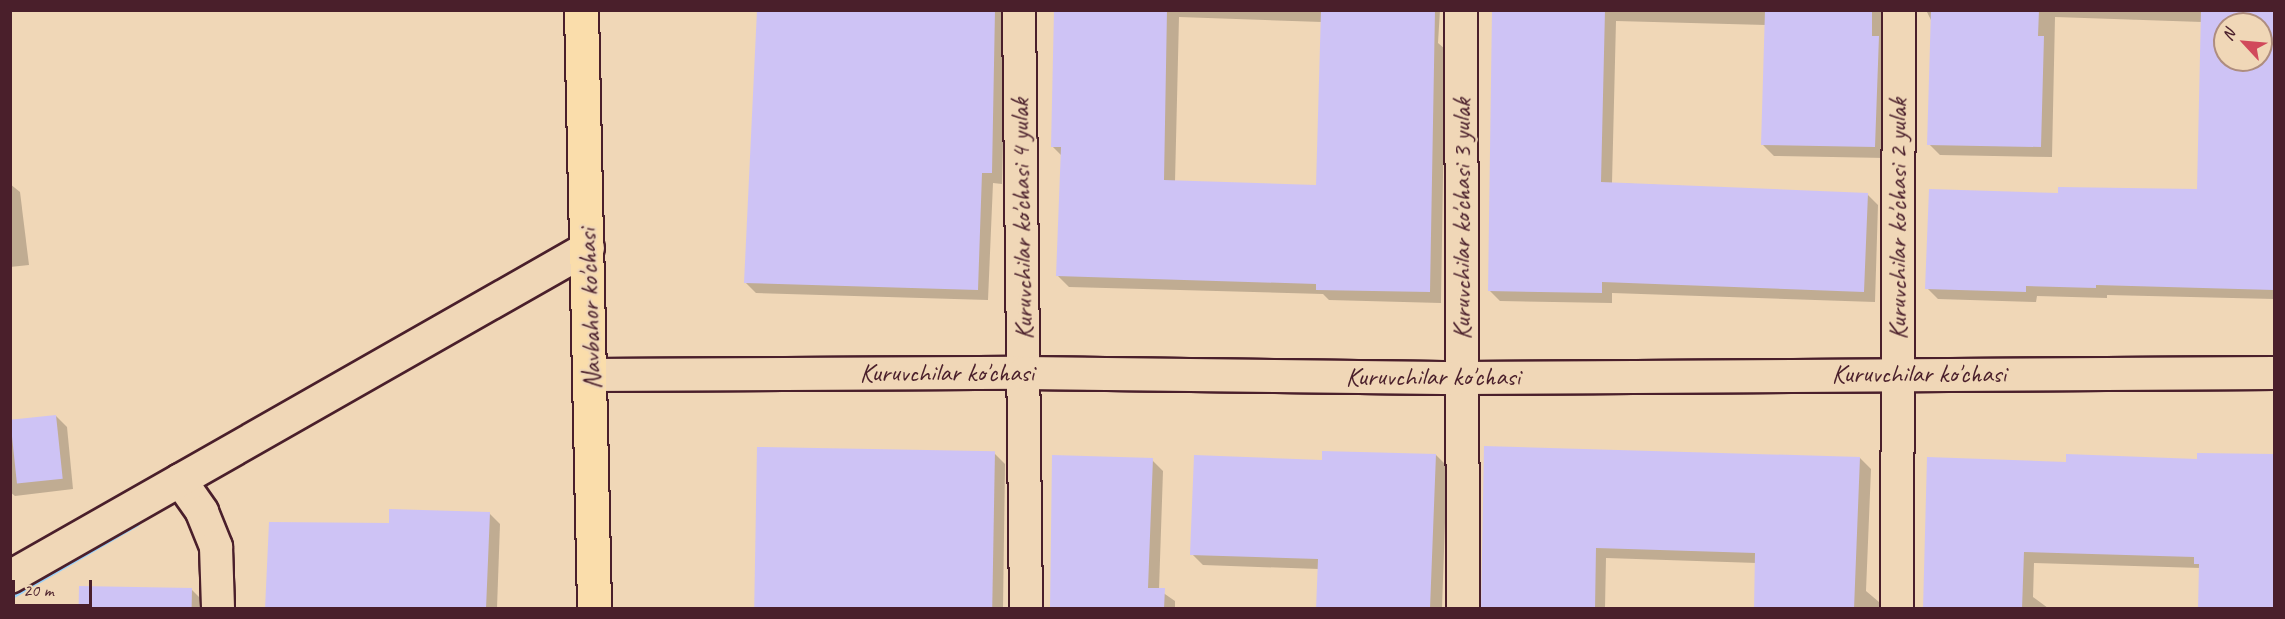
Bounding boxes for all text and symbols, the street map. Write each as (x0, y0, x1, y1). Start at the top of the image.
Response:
north arrow (2213, 12, 2273, 72)
text: N (2217, 26, 2240, 44)
street label: Kuruvchilar ko'chasi 4 yulak (1004, 98, 1040, 340)
street label: Kuruvchilar ko'chasi 3 yulak (1446, 98, 1478, 340)
street label: Kuruvchilar ko'chasi 2 yulak (1882, 98, 1914, 340)
street label: Navbahor ko'chasi (572, 228, 608, 390)
street label: Kuruvchilar ko'chasi (860, 357, 1034, 389)
street label: Kuruvchilar ko'chasi (1832, 358, 2006, 390)
street label: Kuruvchilar ko'chasi (1346, 361, 1520, 393)
scale bar (15, 568, 94, 606)
text: 20 m (23, 579, 54, 601)

